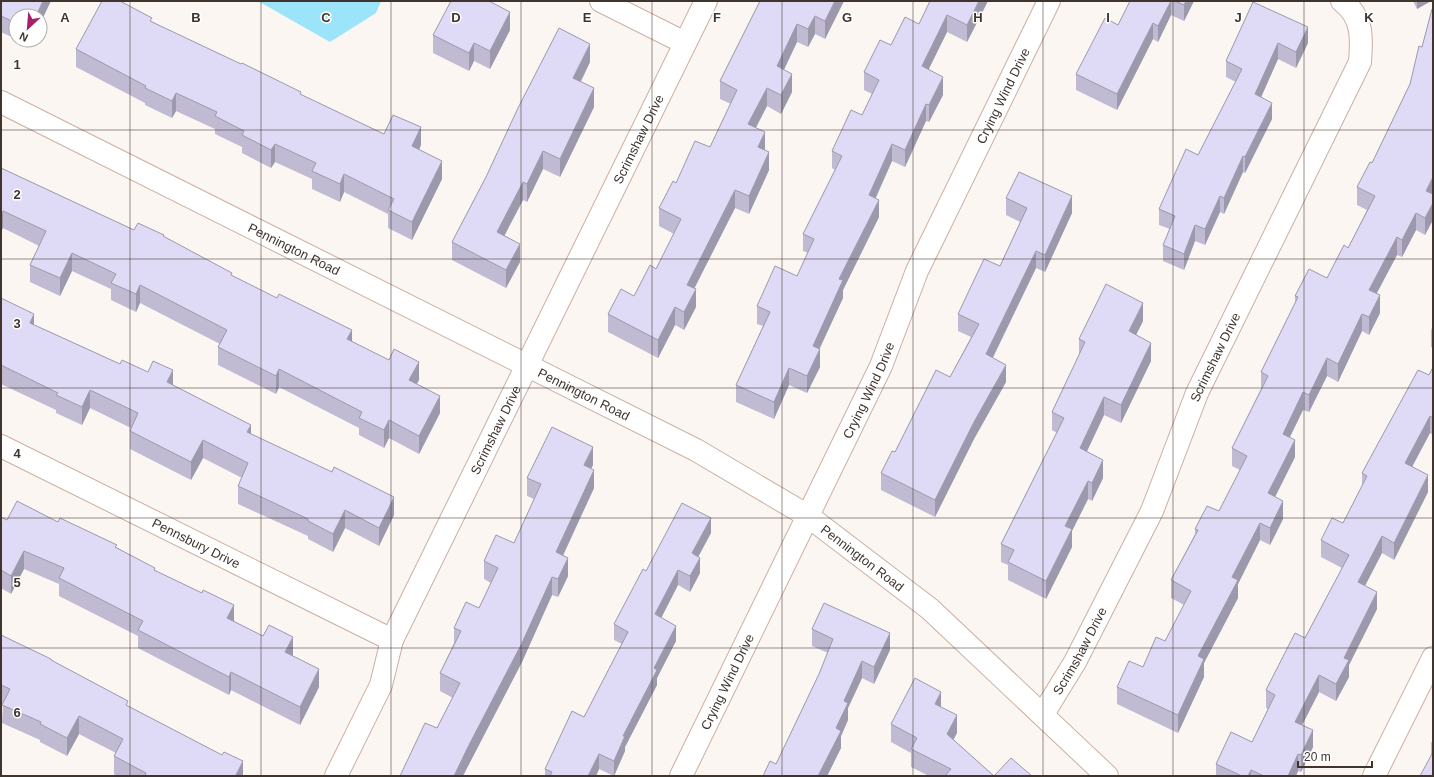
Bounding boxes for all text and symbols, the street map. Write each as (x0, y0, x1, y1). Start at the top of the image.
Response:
north arrow (8, 8, 48, 48)
text: A (60, 10, 70, 25)
text: B (191, 10, 201, 25)
text: C (321, 10, 331, 25)
text: D (451, 10, 461, 25)
text: E (583, 10, 592, 25)
text: F (713, 10, 721, 25)
text: G (842, 10, 852, 25)
text: H (973, 10, 983, 25)
text: I (1106, 10, 1110, 25)
text: J (1234, 10, 1242, 25)
text: K (1364, 10, 1374, 25)
text: N (17, 30, 30, 44)
street label: Crying Wind Drive (973, 45, 1033, 146)
text: 1 (13, 57, 21, 72)
street label: Scrimshaw Drive (610, 92, 667, 186)
text: 2 (13, 187, 21, 202)
street label: Pennington Road (246, 220, 342, 279)
street label: Scrimshaw Drive (1187, 310, 1243, 404)
text: 3 (13, 316, 21, 331)
street label: Crying Wind Drive (840, 340, 897, 441)
street label: Pennington Road (535, 365, 632, 424)
street label: Scrimshaw Drive (467, 383, 524, 477)
text: 4 (13, 446, 21, 461)
street label: Pennsbury Drive (150, 515, 242, 571)
street label: Pennington Road (818, 522, 907, 595)
text: 5 (13, 575, 21, 590)
street label: Scrimshaw Drive (1050, 605, 1110, 698)
street label: Crying Wind Drive (698, 631, 757, 732)
text: 6 (13, 705, 21, 720)
scale bar (1298, 743, 1372, 769)
text: 20 m (1304, 750, 1331, 764)

